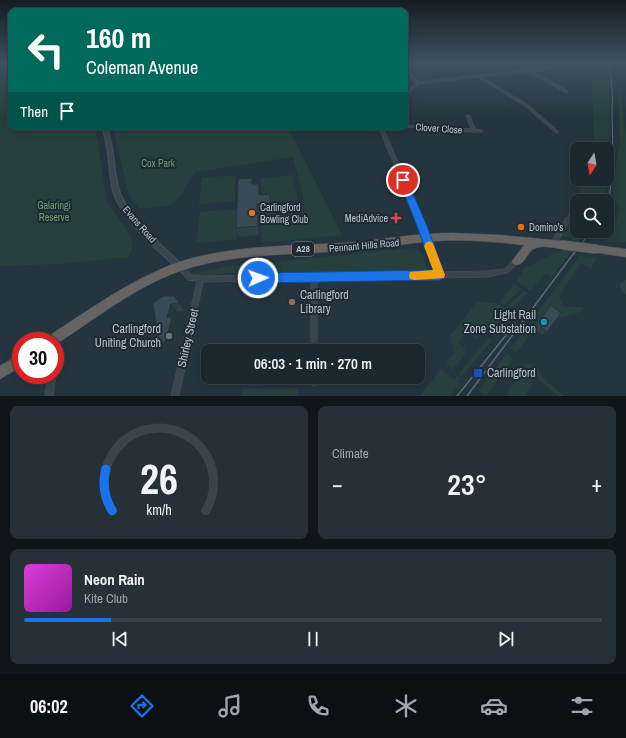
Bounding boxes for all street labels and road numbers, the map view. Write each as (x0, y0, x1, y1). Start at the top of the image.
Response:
street label: Clover Close (415, 120, 463, 137)
street label: Evans Road (120, 203, 159, 245)
street label: Pennant Hills Road (328, 236, 400, 255)
road number: A28 (292, 242, 314, 256)
street label: Shirley Street (173, 307, 203, 369)

